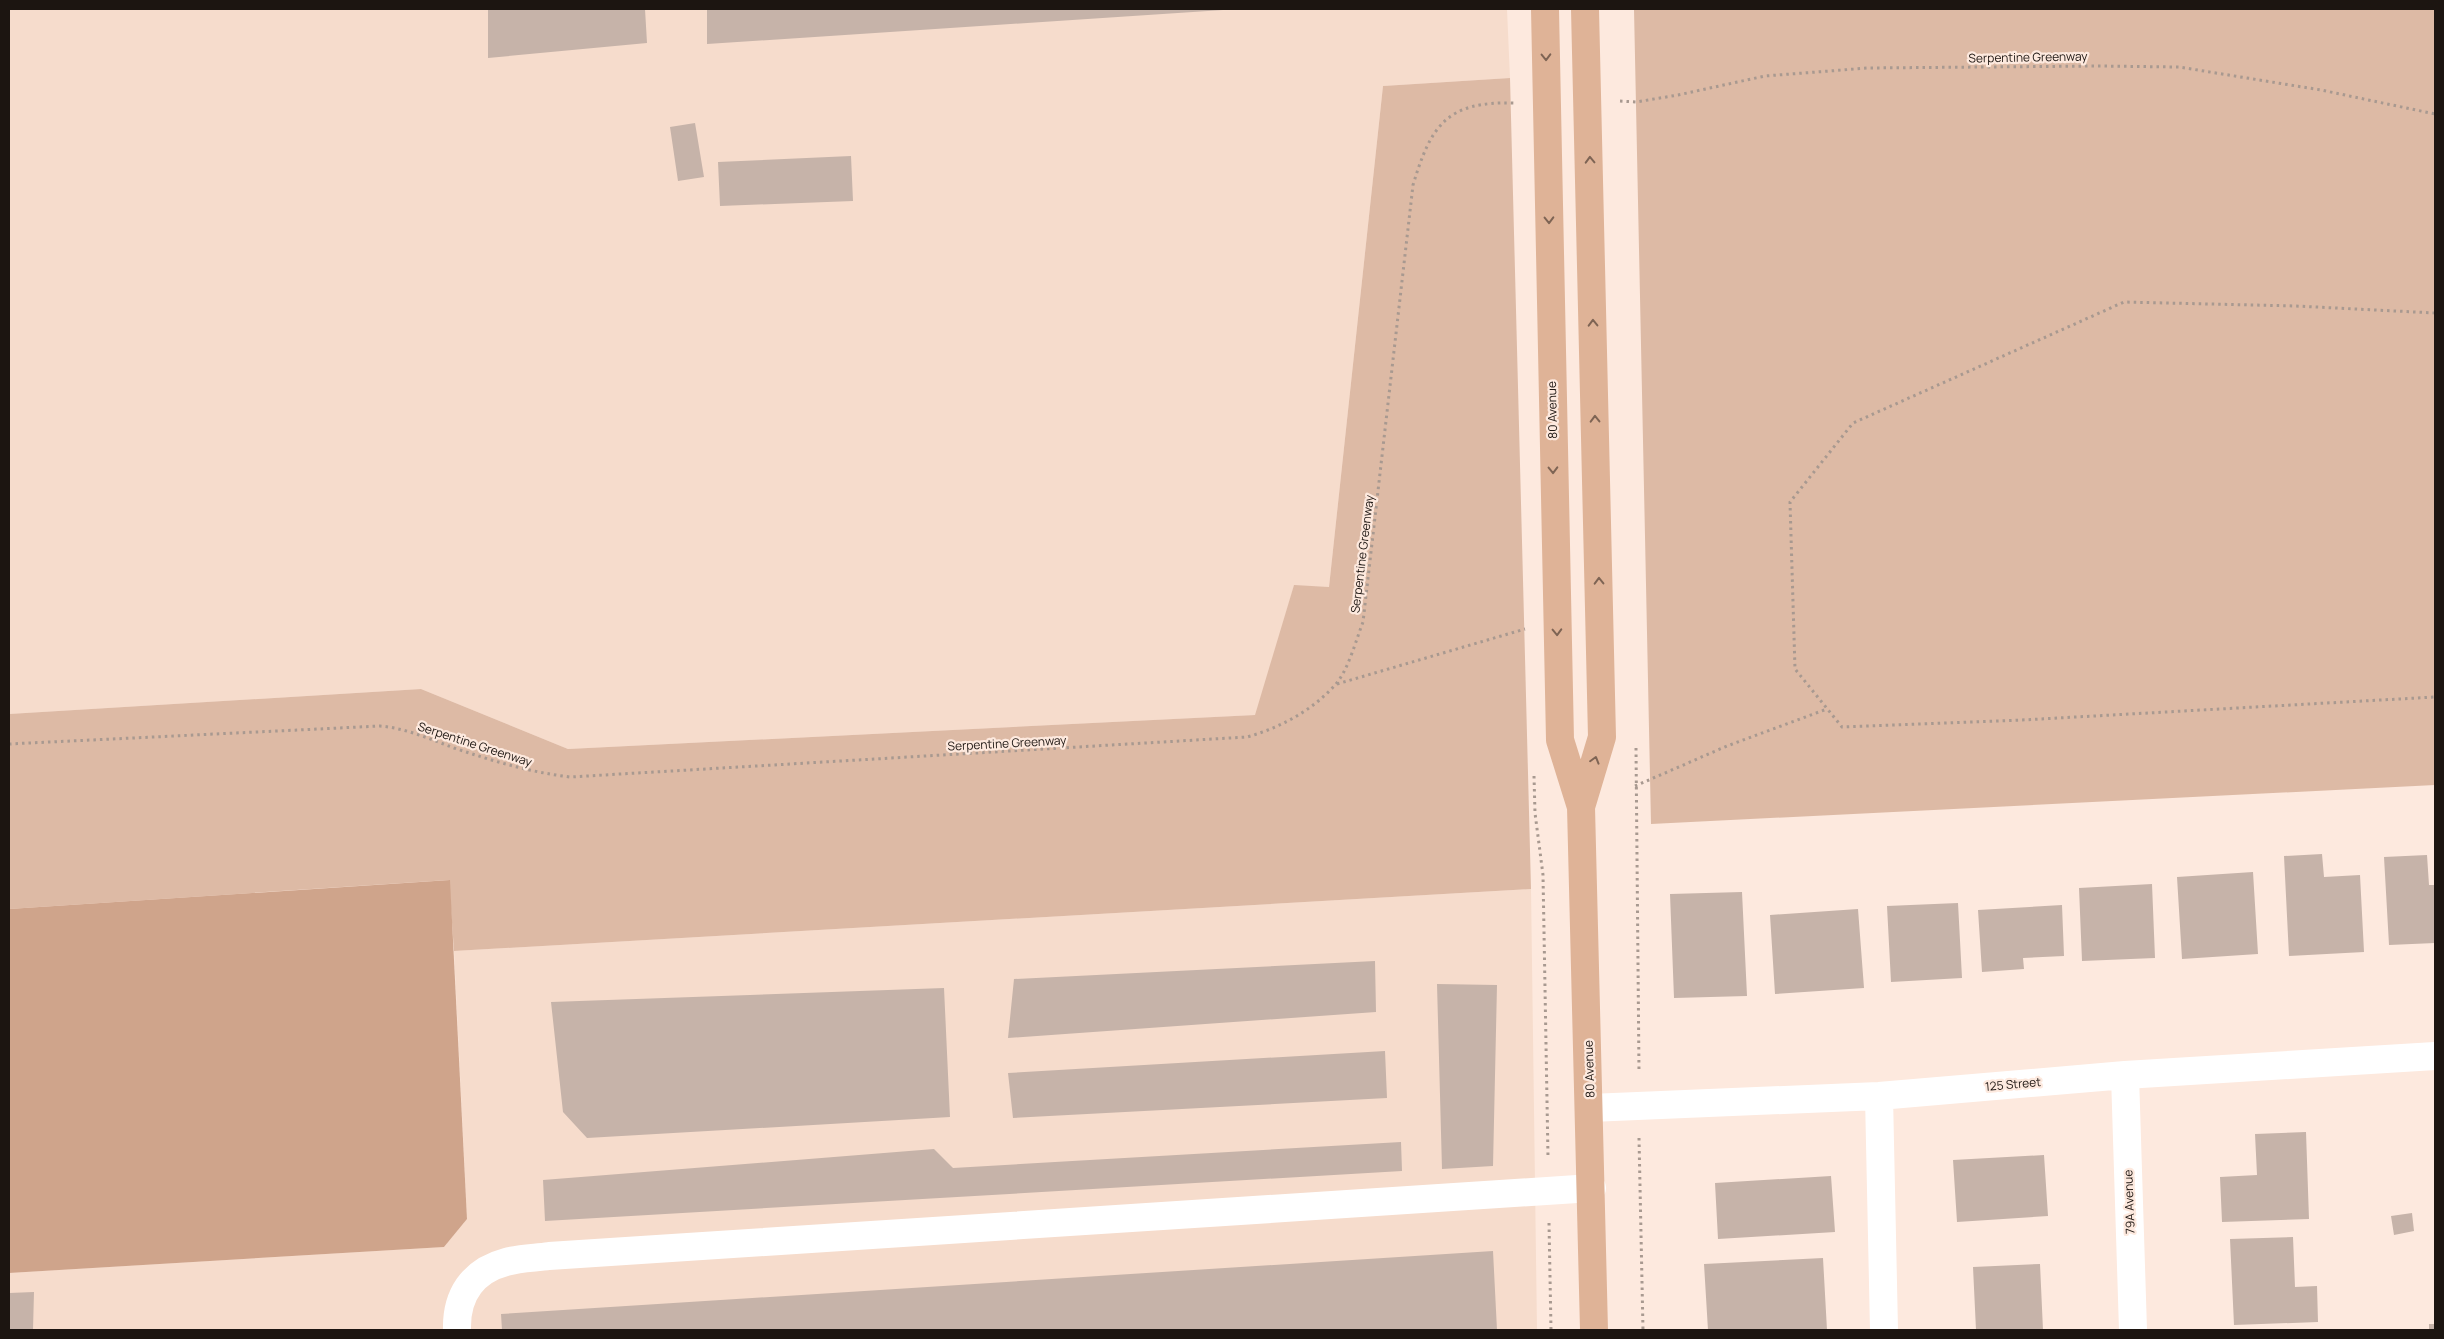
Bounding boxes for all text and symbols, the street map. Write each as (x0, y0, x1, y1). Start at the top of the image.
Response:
street label: Serpentine Greenway (1968, 47, 2088, 67)
one-way arrow (1540, 54, 1551, 62)
one-way arrow (1585, 156, 1595, 164)
one-way arrow (1544, 216, 1554, 224)
one-way arrow (1588, 319, 1598, 326)
street label: 80 Avenue (1543, 381, 1561, 439)
one-way arrow (1590, 415, 1600, 422)
one-way arrow (1548, 466, 1559, 474)
street label: Serpentine Greenway (1346, 493, 1378, 614)
one-way arrow (1593, 577, 1604, 585)
one-way arrow (1551, 629, 1562, 637)
street label: Serpentine Greenway (416, 718, 535, 771)
street label: Serpentine Greenway (947, 731, 1068, 755)
one-way arrow (1590, 757, 1600, 765)
street label: 80 Avenue (1579, 1040, 1599, 1098)
street label: 125 Street (1984, 1073, 2042, 1095)
street label: 79A Avenue (2119, 1169, 2139, 1235)

